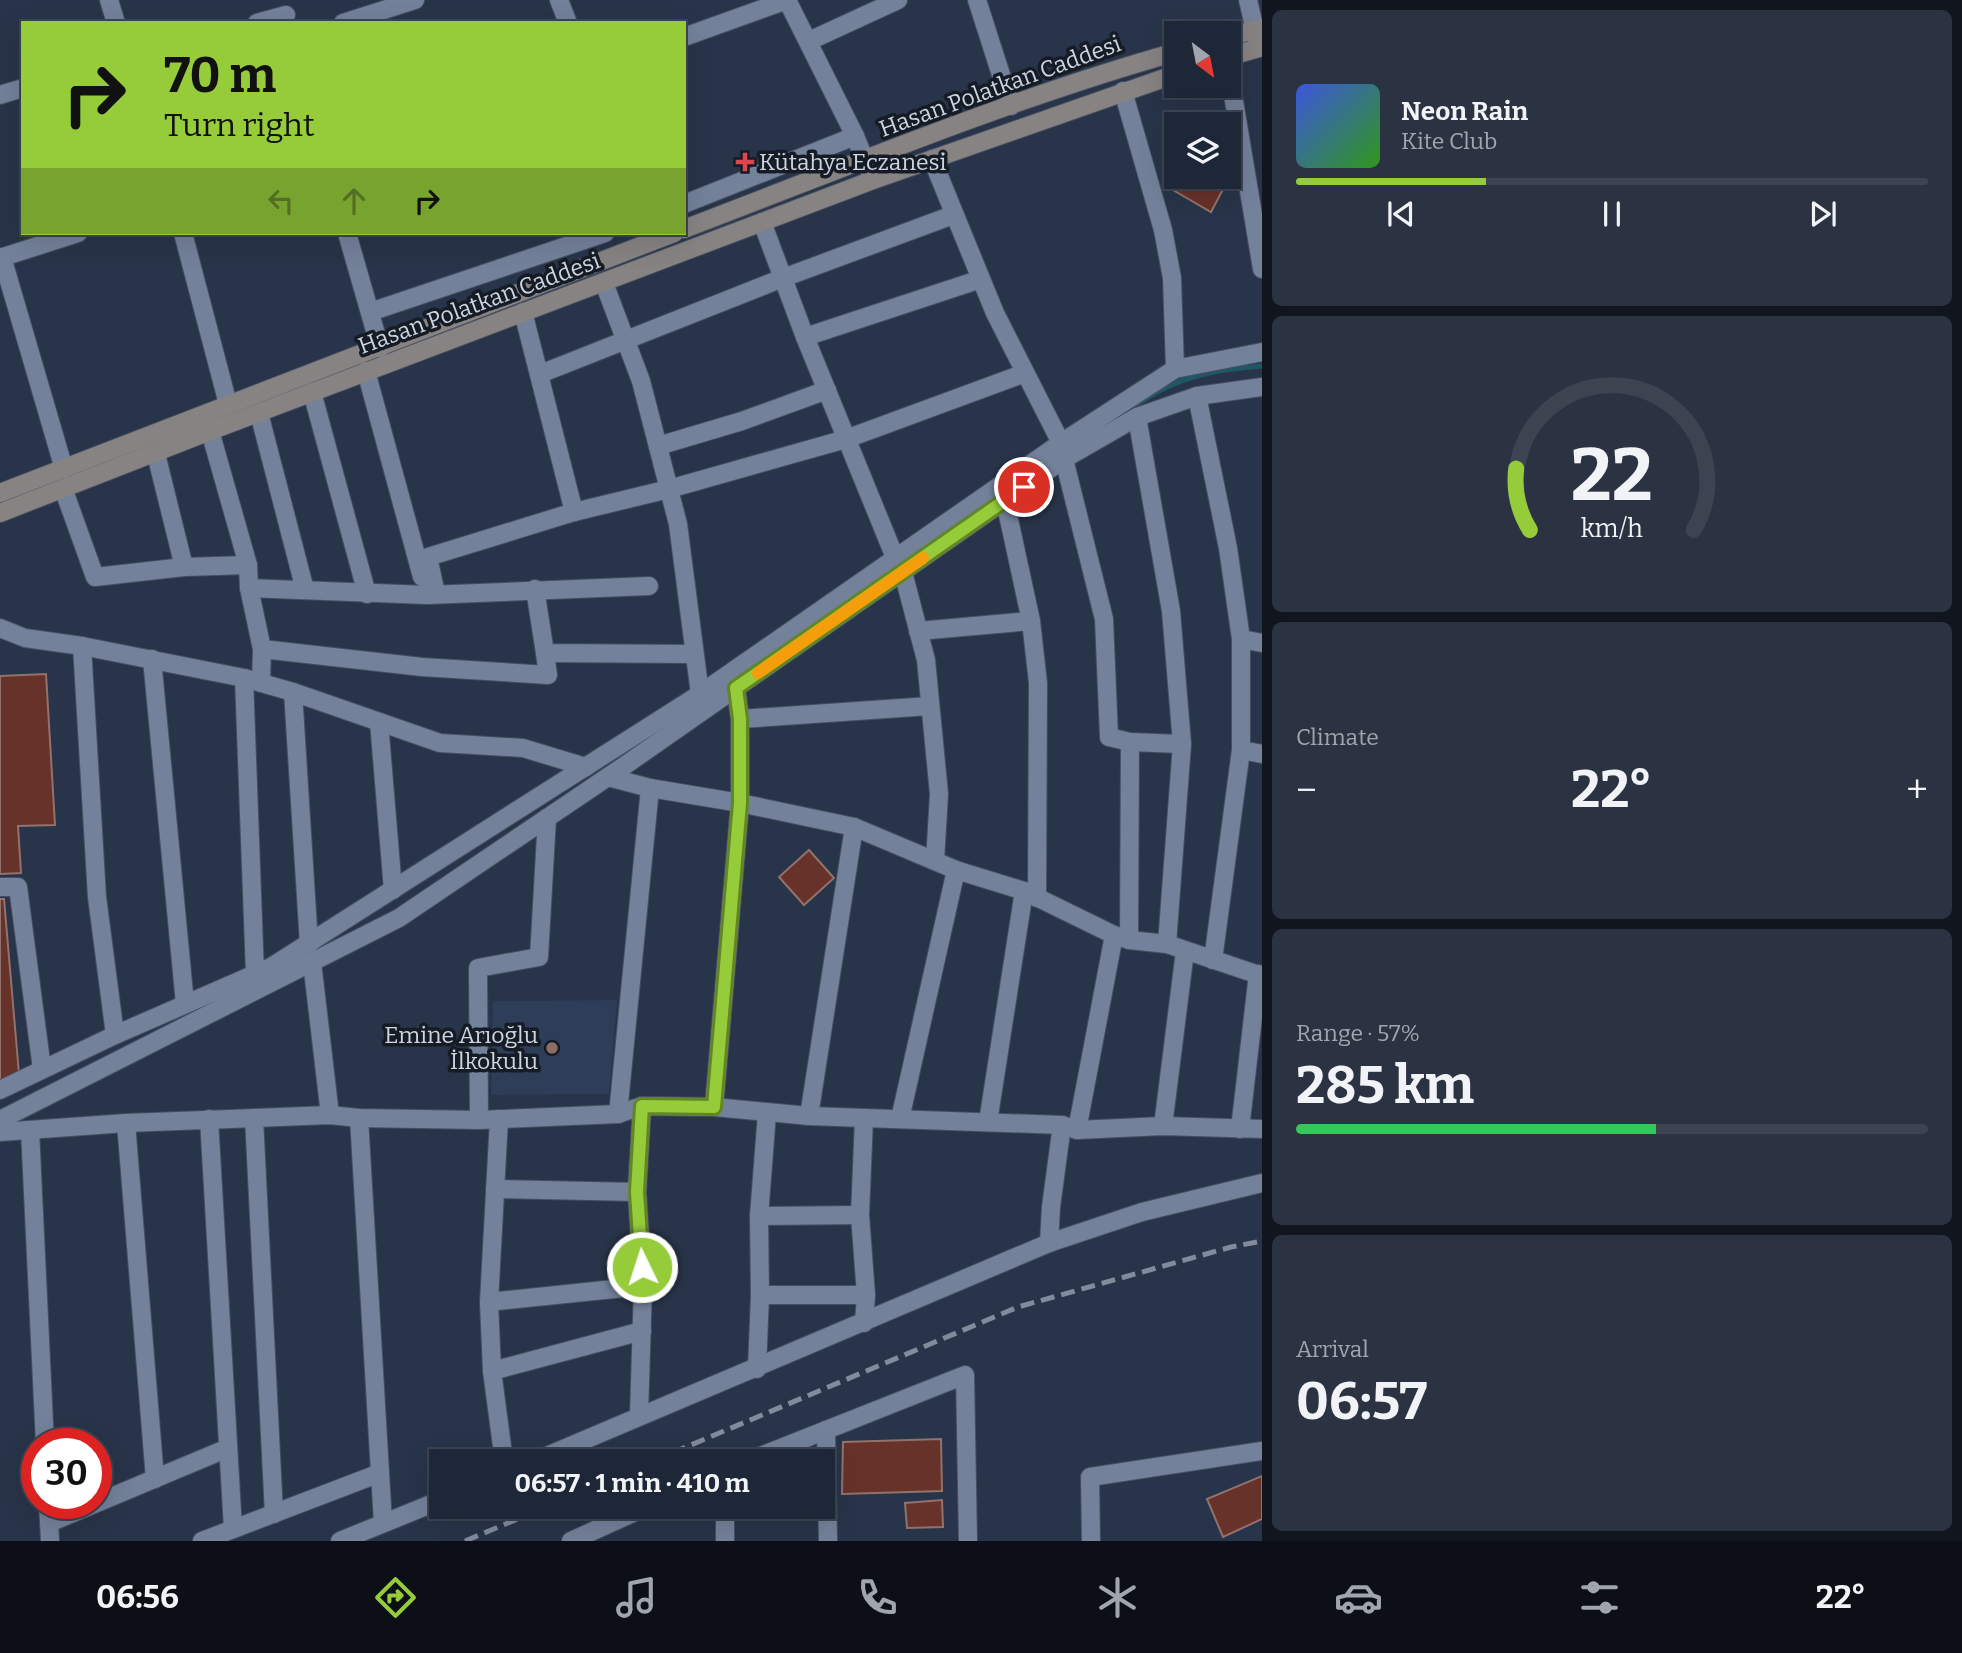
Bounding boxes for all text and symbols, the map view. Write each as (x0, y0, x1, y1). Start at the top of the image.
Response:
north arrow (1164, 21, 1241, 98)
map controls (1164, 21, 1241, 189)
street label: Hasan Polatkan Caddesi (875, 29, 1125, 143)
text: 70 m (164, 46, 276, 105)
icon: right (49, 49, 140, 140)
text: Neon Rain (1401, 96, 1528, 127)
text: Turn right (164, 106, 315, 144)
button: layers (1164, 112, 1241, 189)
text: Kite Club (1401, 127, 1497, 155)
place label: Kütahya Eczanesi (759, 148, 947, 176)
marker: Kütahya Eczanesi (737, 154, 753, 170)
icon: left (262, 182, 300, 220)
icon: ahead (335, 182, 373, 220)
icon: right (408, 182, 446, 220)
icon: previous (1382, 195, 1420, 233)
icon: pause (1593, 195, 1631, 233)
icon: next (1804, 195, 1842, 233)
street label: Hasan Polatkan Caddesi (354, 246, 604, 360)
text: 22 (1571, 433, 1653, 520)
pin (994, 457, 1054, 517)
icon: arrive (1005, 468, 1043, 506)
text: km/h (1581, 514, 1643, 544)
text: Climate (1296, 723, 1379, 751)
text: 22° (1571, 758, 1652, 821)
text: − (1296, 767, 1317, 813)
text: + (1906, 767, 1928, 813)
text: Range · 57% (1296, 1019, 1420, 1047)
place label: Emine Arıoğlu İlkokulu (384, 1021, 538, 1075)
marker: Emine Arıoğlu İlkokulu (544, 1040, 560, 1056)
text: 285 km (1296, 1054, 1474, 1117)
position arrow (605, 1230, 679, 1304)
text: Arrival (1296, 1335, 1369, 1363)
text: 06:57 (1296, 1370, 1427, 1433)
speed limit sign: 30 (21, 1428, 112, 1519)
text: 06:57 · 1 min · 410 m (514, 1468, 750, 1499)
icon: directions (371, 1573, 420, 1622)
icon: music (612, 1573, 661, 1622)
icon: phone (853, 1573, 902, 1622)
icon: climate (1093, 1573, 1142, 1622)
icon: car (1334, 1573, 1383, 1622)
icon: filters (1575, 1573, 1624, 1622)
text: 06:56 (96, 1578, 179, 1616)
text: 22° (1816, 1578, 1866, 1616)

